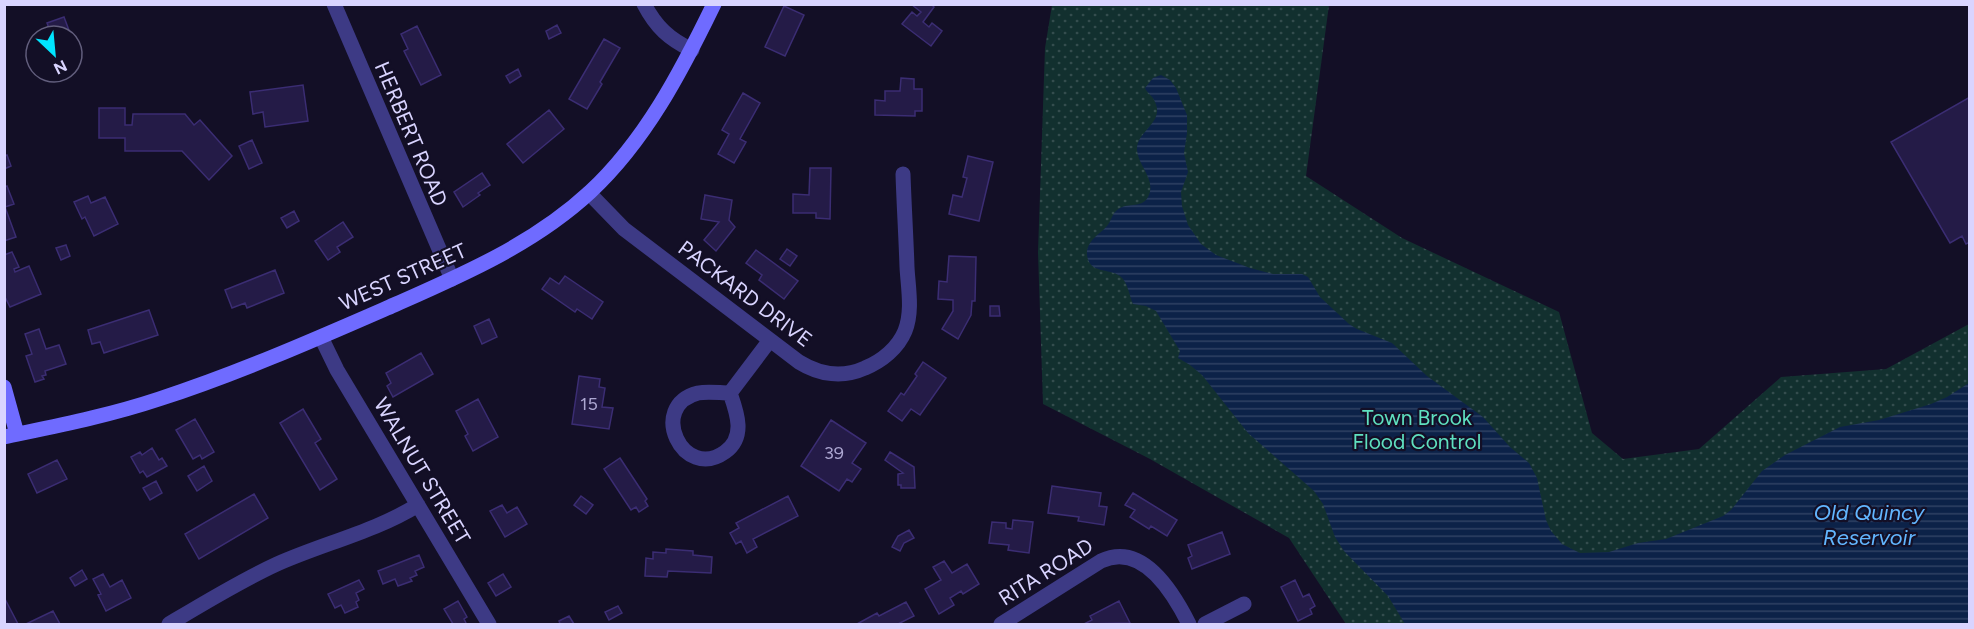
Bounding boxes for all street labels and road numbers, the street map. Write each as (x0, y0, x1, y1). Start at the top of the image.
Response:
street label: HERBERT ROAD (370, 58, 453, 210)
street label: PACKARD DRIVE (673, 235, 817, 352)
street label: WEST STREET (335, 237, 471, 316)
street label: WALNUT STREET (369, 393, 476, 549)
street label: RITA ROAD (994, 533, 1098, 610)

